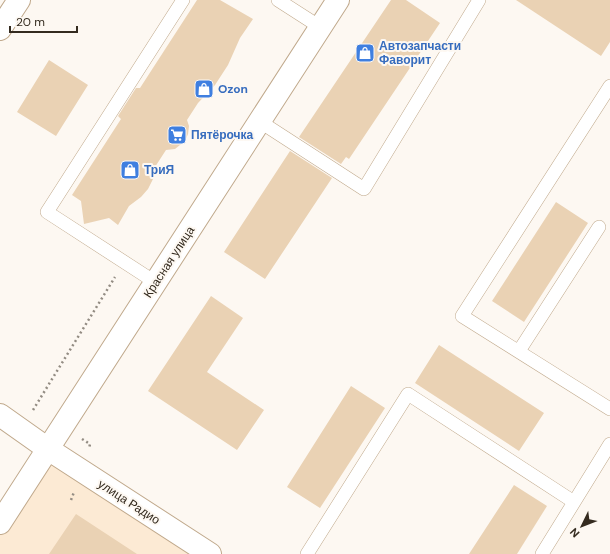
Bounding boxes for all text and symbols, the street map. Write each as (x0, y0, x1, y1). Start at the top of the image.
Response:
scale bar (10, 8, 77, 34)
text: 20 m (16, 14, 45, 30)
place label: Автозапчасти Фаворит (379, 38, 461, 68)
shop icon: Автозапчасти Фаворит (354, 42, 376, 64)
shop icon: Ozon (193, 78, 215, 100)
place label: Ozon (218, 81, 248, 97)
supermarket icon: Пятёрочка (166, 124, 188, 146)
place label: Пятёрочка (191, 127, 254, 143)
shop icon: ТриЯ (119, 159, 141, 181)
place label: ТриЯ (144, 162, 174, 178)
street label: Красная улица (140, 223, 198, 301)
street label: улица Радио (95, 476, 163, 528)
north arrow (562, 506, 602, 546)
text: N (567, 525, 583, 541)

